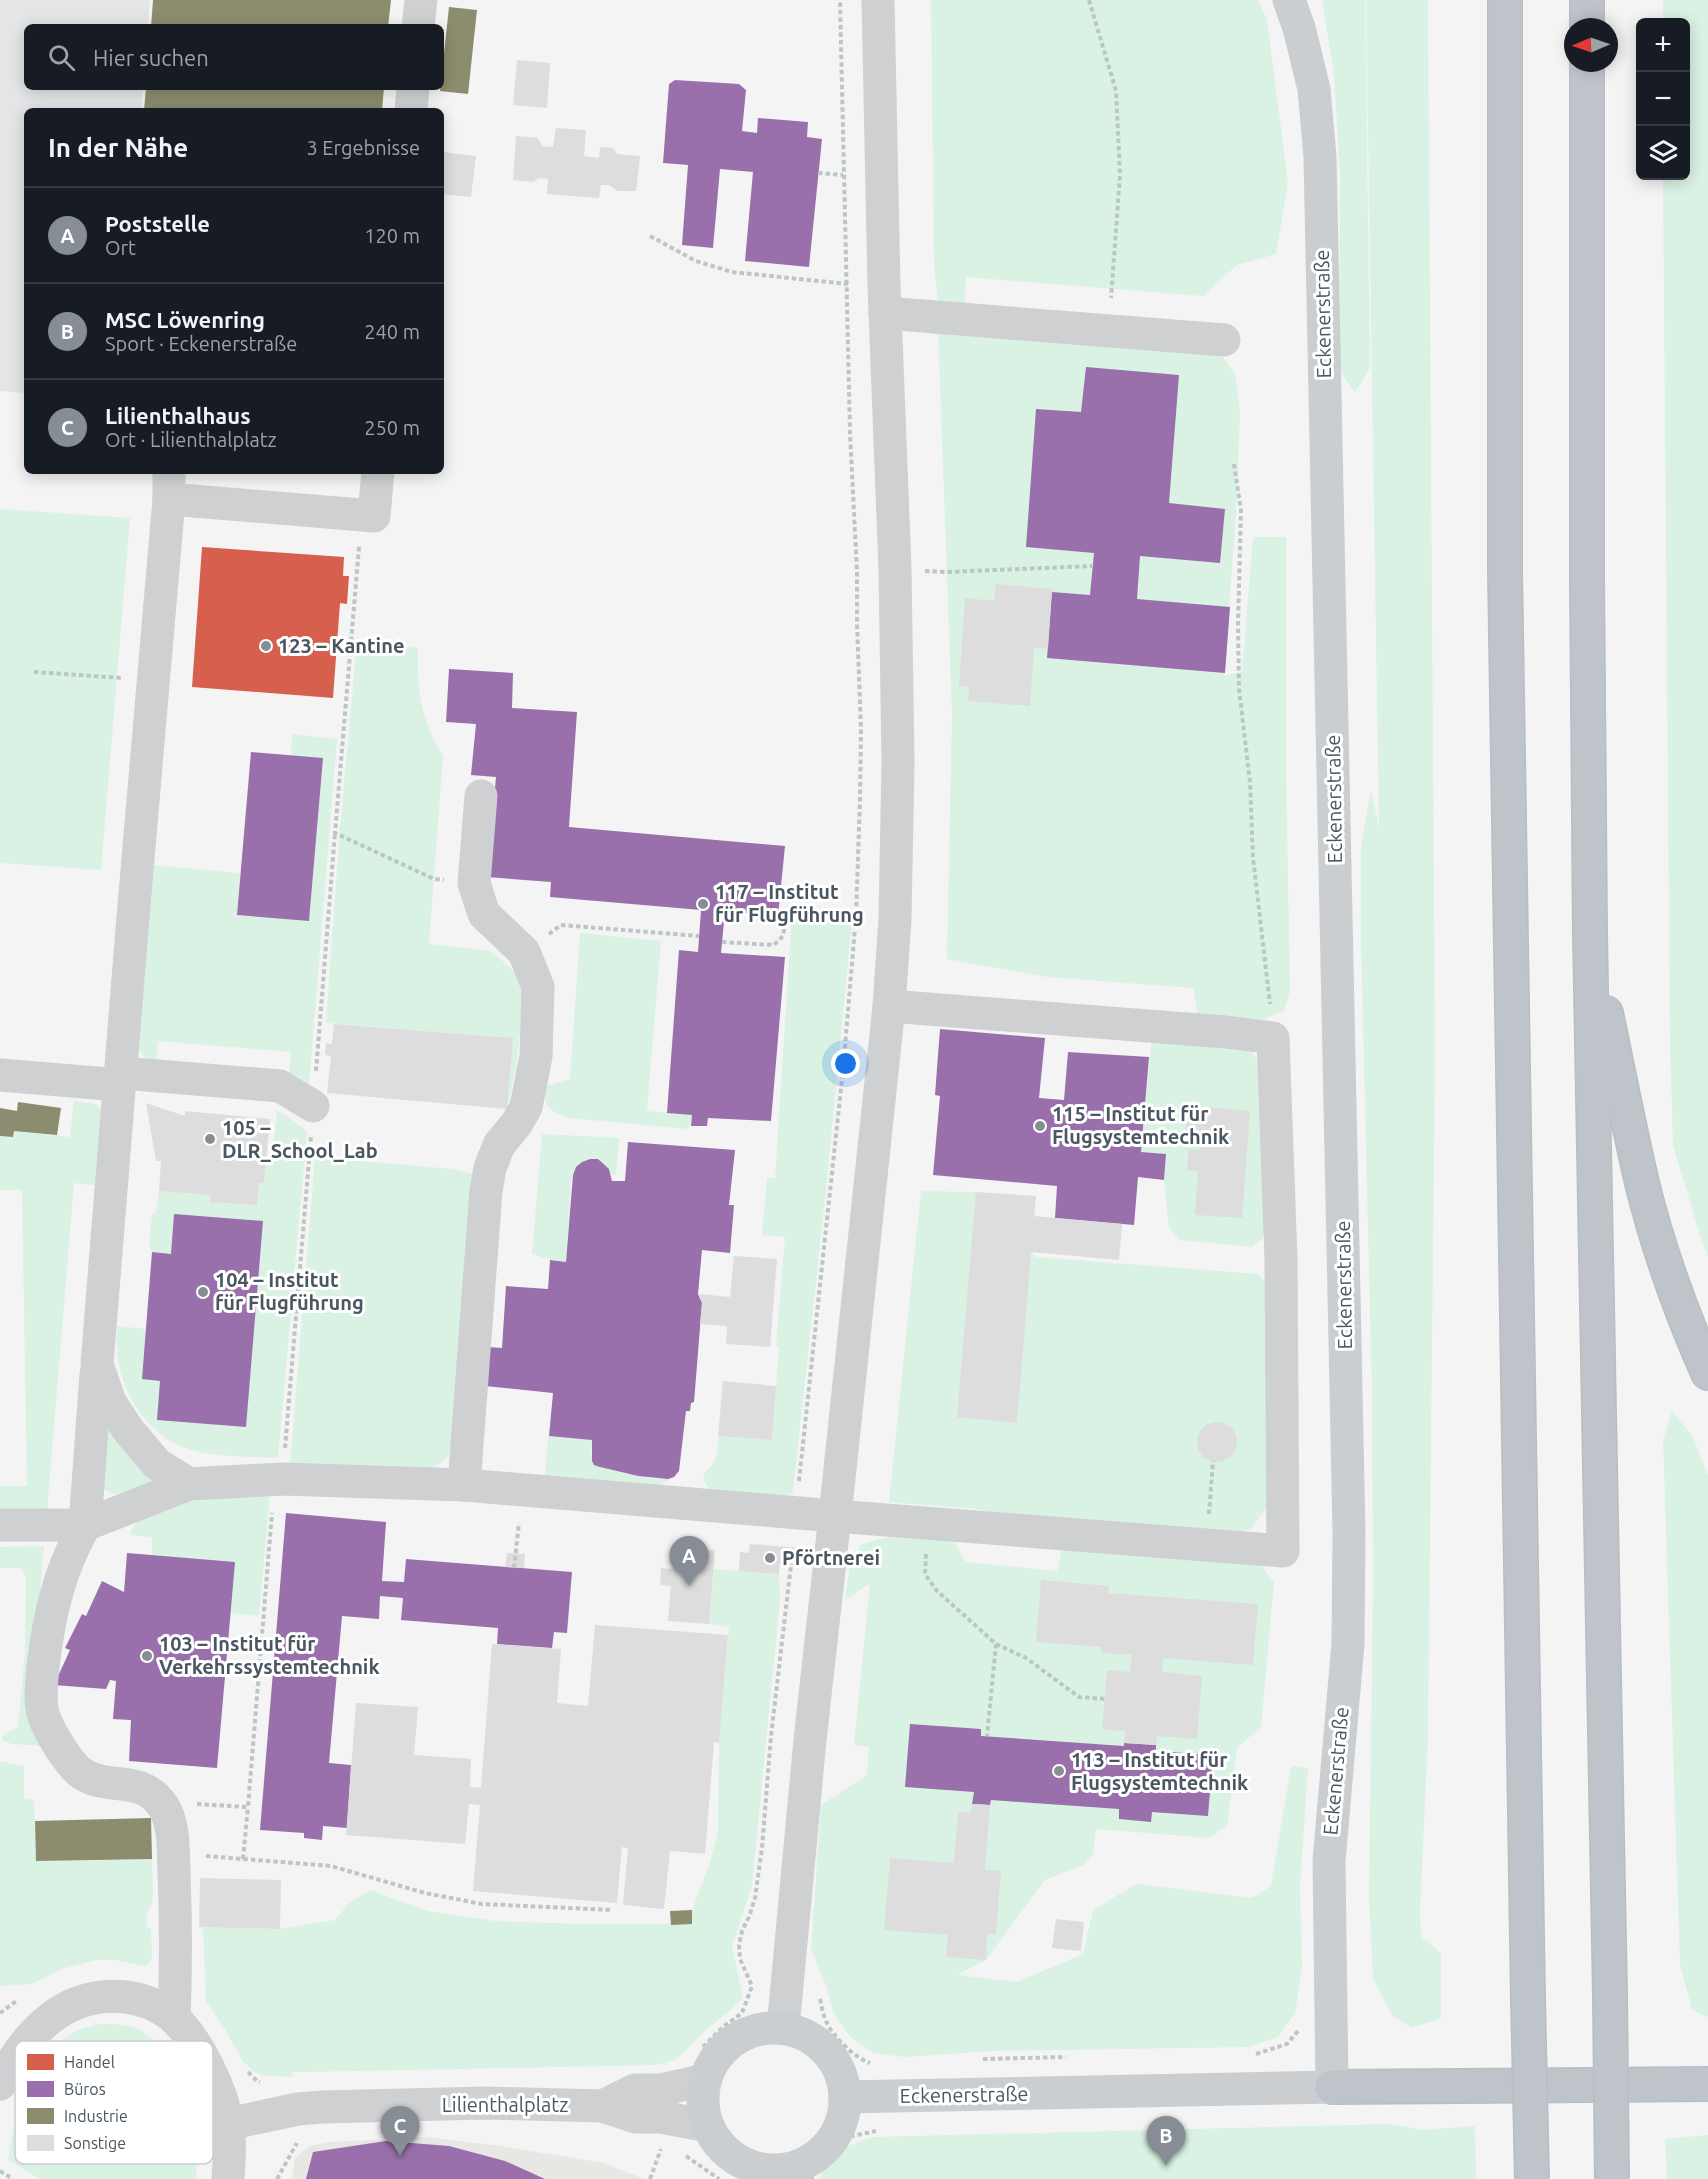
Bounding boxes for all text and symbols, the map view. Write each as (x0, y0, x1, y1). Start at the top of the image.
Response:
north arrow (1564, 18, 1618, 72)
map controls (1636, 18, 1690, 180)
button: + (1636, 18, 1690, 72)
search box (24, 24, 444, 90)
icon: search (45, 41, 78, 74)
text: Hier suchen (93, 45, 209, 70)
button: − (1636, 72, 1690, 126)
button: layers (1636, 126, 1690, 180)
text: In der Nähe (48, 133, 188, 162)
text: 3 Ergebnisse (306, 136, 420, 159)
text: Poststelle (105, 211, 210, 236)
text: A (60, 224, 75, 247)
text: 120 m (364, 224, 420, 247)
text: Ort (105, 236, 136, 259)
street label: Eckenerstraße (1310, 249, 1335, 379)
text: MSC Löwenring (105, 307, 265, 332)
text: B (61, 320, 74, 343)
text: 240 m (364, 320, 420, 343)
text: Sport · Eckenerstraße (105, 332, 297, 355)
text: Lilienthalhaus (105, 403, 251, 428)
text: C (61, 416, 74, 439)
text: 250 m (364, 416, 420, 439)
text: Ort · Lilienthalplatz (105, 428, 277, 451)
place label: 123 – Kantine (278, 634, 404, 657)
marker: 123 – Kantine (259, 639, 273, 653)
street label: Eckenerstraße (1321, 734, 1346, 864)
place label: 117 – Institut für Flugführung (715, 880, 864, 926)
marker: 117 – Institut für Flugführung (696, 897, 710, 911)
your location (831, 1049, 860, 1078)
place label: 115 – Institut für Flugsystemtechnik (1052, 1102, 1229, 1148)
place label: 105 – DLR_School_Lab (222, 1116, 378, 1162)
marker: 115 – Institut für Flugsystemtechnik (1033, 1119, 1047, 1133)
marker: 105 – DLR_School_Lab (203, 1132, 217, 1146)
street label: Eckenerstraße (1331, 1220, 1356, 1350)
place label: 104 – Institut für Flugführung (215, 1268, 364, 1314)
marker: 104 – Institut für Flugführung (196, 1285, 210, 1299)
pin: A (670, 1536, 708, 1586)
place label: Pförtnerei (782, 1546, 880, 1569)
marker: Pförtnerei (763, 1551, 777, 1565)
place label: 103 – Institut für Verkehrssystemtechnik (159, 1632, 380, 1678)
marker: 103 – Institut für Verkehrssystemtechnik (140, 1649, 154, 1663)
street label: Eckenerstraße (1318, 1706, 1353, 1836)
place label: 113 – Institut für Flugsystemtechnik (1071, 1748, 1248, 1794)
marker: 113 – Institut für Flugsystemtechnik (1052, 1764, 1066, 1778)
legend (15, 2041, 213, 2164)
text: Handel (64, 2053, 115, 2071)
text: Büros (64, 2080, 106, 2098)
street label: Eckenerstraße (899, 2082, 1029, 2107)
street label: Lilienthalplatz (442, 2093, 568, 2116)
pin: C (380, 2106, 420, 2156)
text: Industrie (64, 2107, 128, 2125)
pin: B (1146, 2116, 1186, 2166)
text: Sonstige (64, 2134, 126, 2152)

